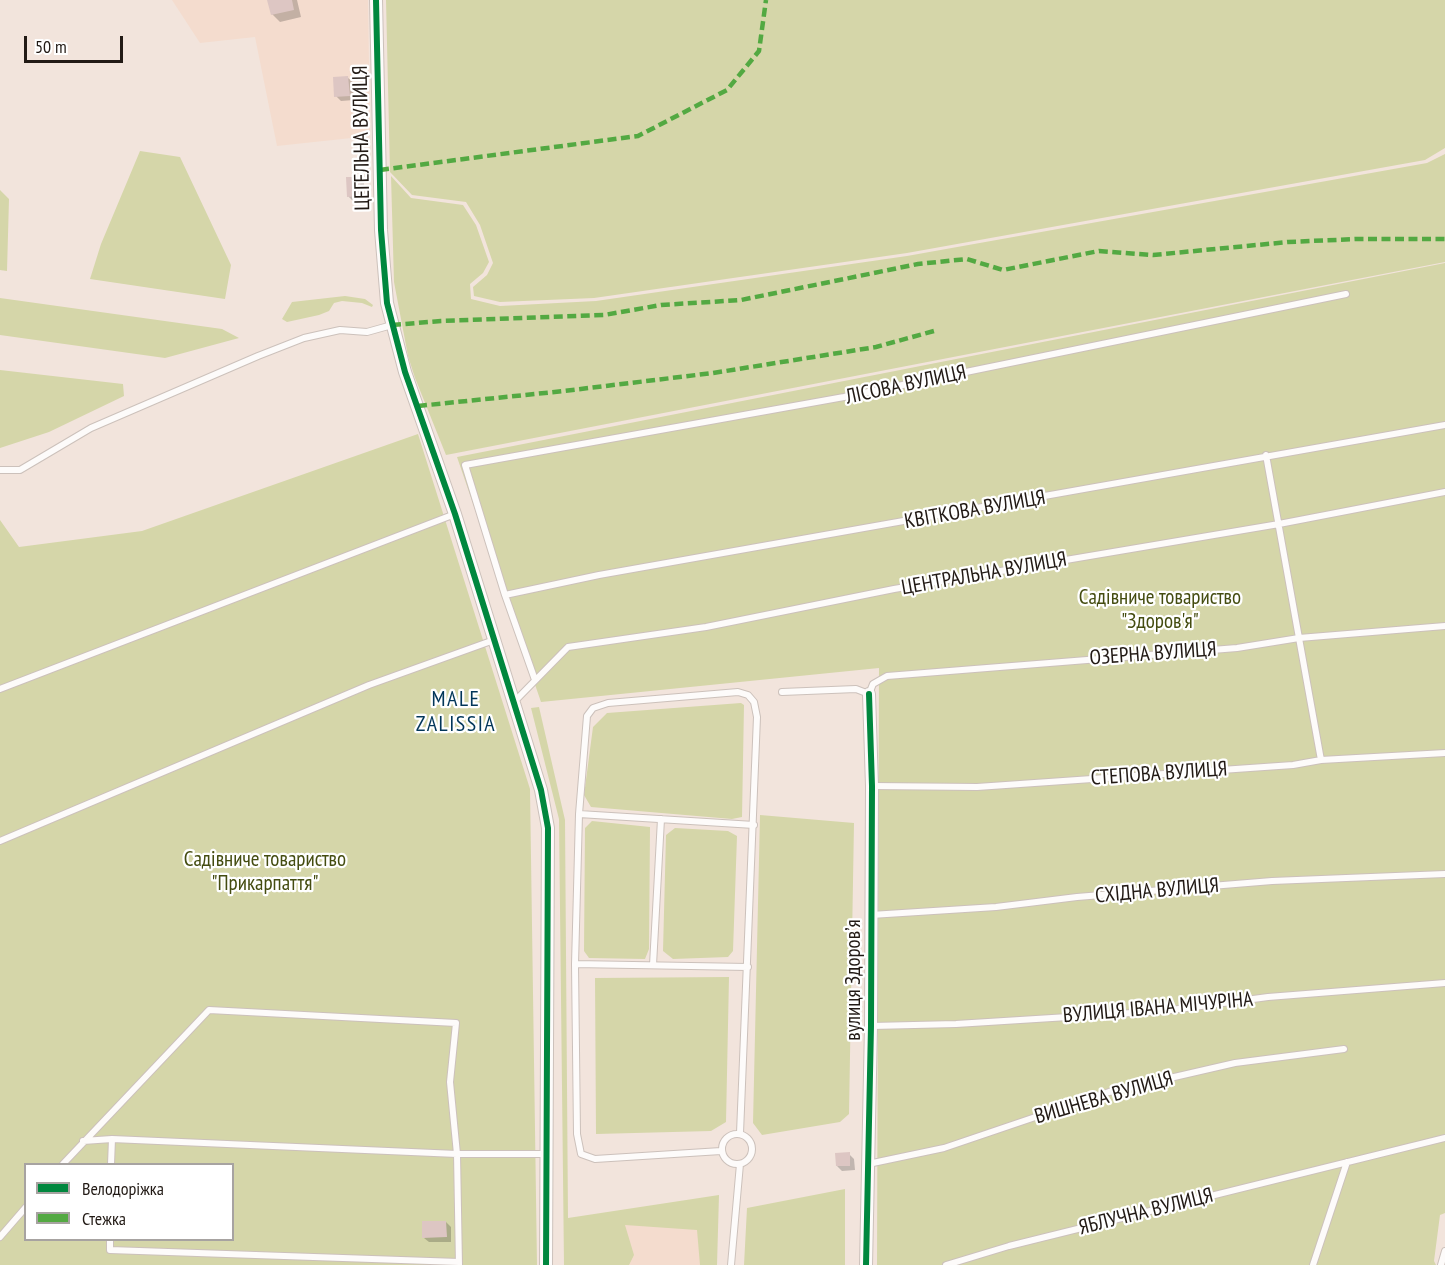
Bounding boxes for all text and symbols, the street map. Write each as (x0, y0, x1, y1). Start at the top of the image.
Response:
scale bar (27, 24, 126, 62)
text: 50 m (35, 35, 67, 58)
street label: ЦЕГЕЛЬНА ВУЛИЦЯ (348, 65, 376, 211)
street label: ЛІСОВА ВУЛИЦЯ (843, 360, 969, 410)
street label: КВІТКОВА ВУЛИЦЯ (903, 485, 1047, 535)
street label: ЦЕНТРАЛЬНА ВУЛИЦЯ (899, 547, 1069, 601)
park label: Садівниче товариство "Здоров'я" (1079, 585, 1241, 635)
street label: ОЗЕРНА ВУЛИЦЯ (1089, 637, 1217, 671)
district label: MALE ZALISSIA (416, 687, 496, 738)
street label: СТЕПОВА ВУЛИЦЯ (1090, 757, 1228, 791)
park label: Садівниче товариство "Прикарпаття" (184, 847, 346, 897)
street label: СХІДНА ВУЛИЦЯ (1094, 873, 1220, 909)
street label: вулиця Здоровʼя (841, 919, 867, 1041)
street label: ВУЛИЦЯ ІВАНА МІЧУРІНА (1062, 987, 1254, 1029)
street label: ВИШНЕВА ВУЛИЦЯ (1032, 1066, 1176, 1130)
legend (24, 1163, 234, 1241)
text: Велодоріжка (82, 1177, 164, 1200)
street label: ЯБЛУЧНА ВУЛИЦЯ (1076, 1183, 1216, 1241)
text: Стежка (82, 1207, 126, 1230)

